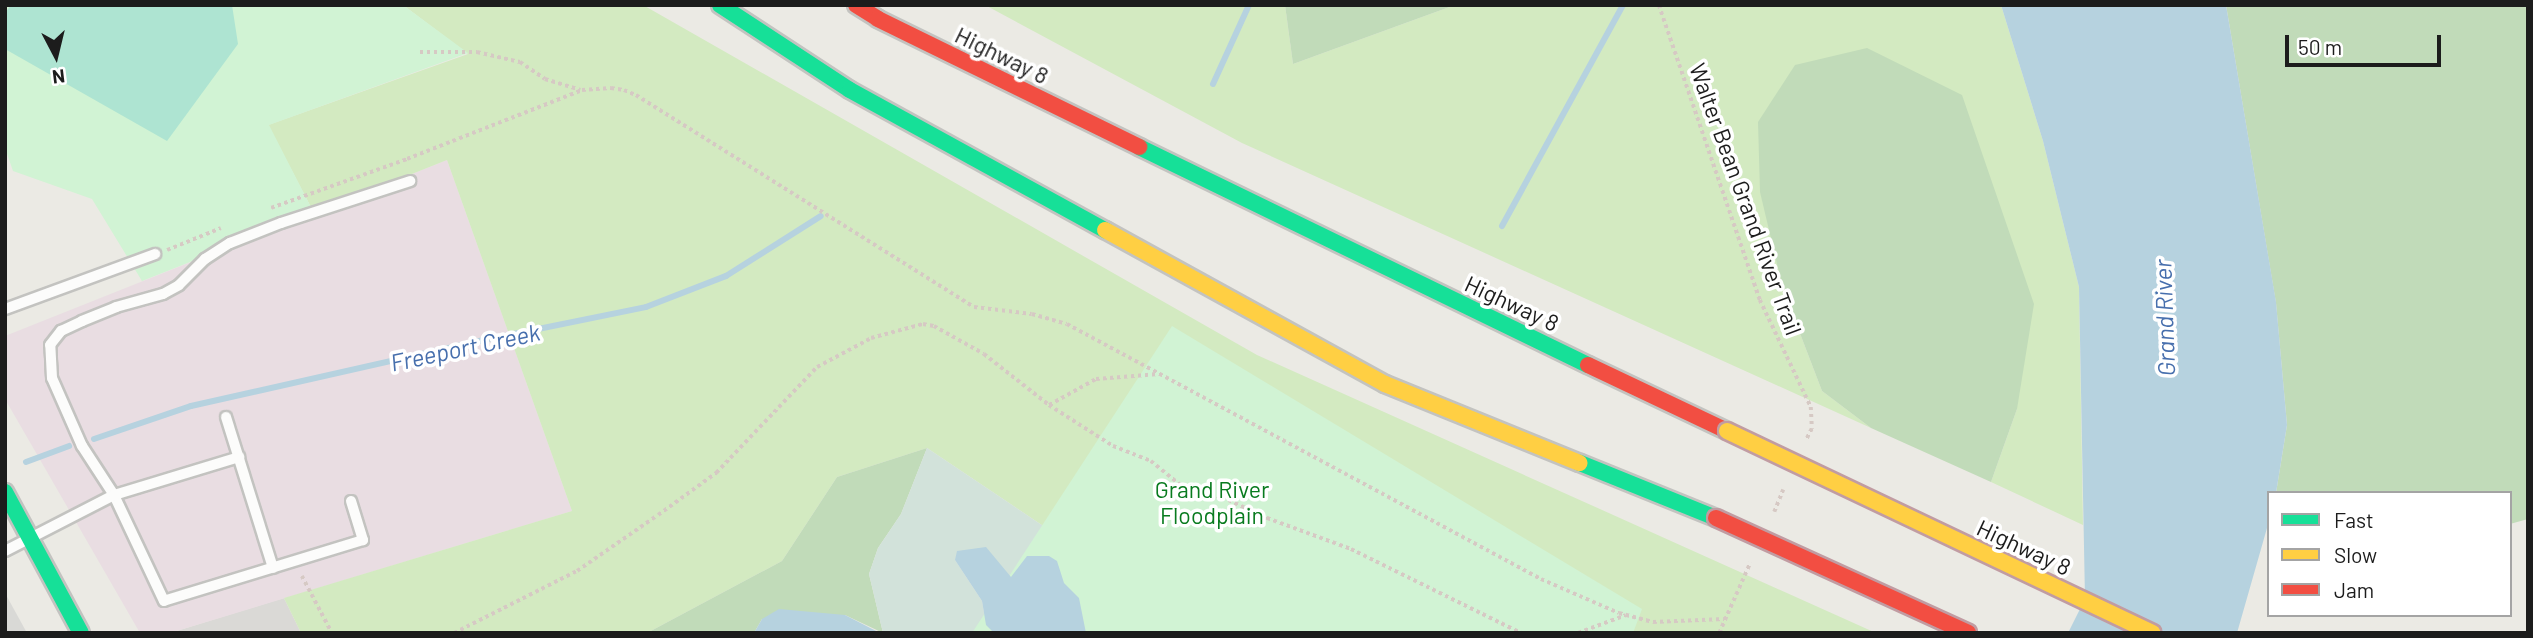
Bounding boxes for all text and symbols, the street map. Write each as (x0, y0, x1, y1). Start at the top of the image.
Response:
north arrow (21, 21, 91, 91)
street label: Highway 8 (951, 21, 1053, 89)
scale bar (2288, 21, 2444, 65)
text: 50 m (2298, 34, 2342, 59)
street label: Walter Bean Grand River Trail (1684, 59, 1808, 339)
text: N (51, 65, 66, 90)
water label: Grand River (2148, 259, 2180, 377)
street label: Highway 8 (1461, 269, 1563, 337)
water label: Freeport Creek (387, 317, 543, 377)
park label: Grand River Floodplain (1155, 475, 1269, 529)
legend (2267, 491, 2512, 617)
text: Fast (2334, 507, 2374, 532)
street label: Highway 8 (1973, 513, 2075, 581)
text: Slow (2334, 542, 2377, 567)
text: Jam (2334, 577, 2374, 602)

